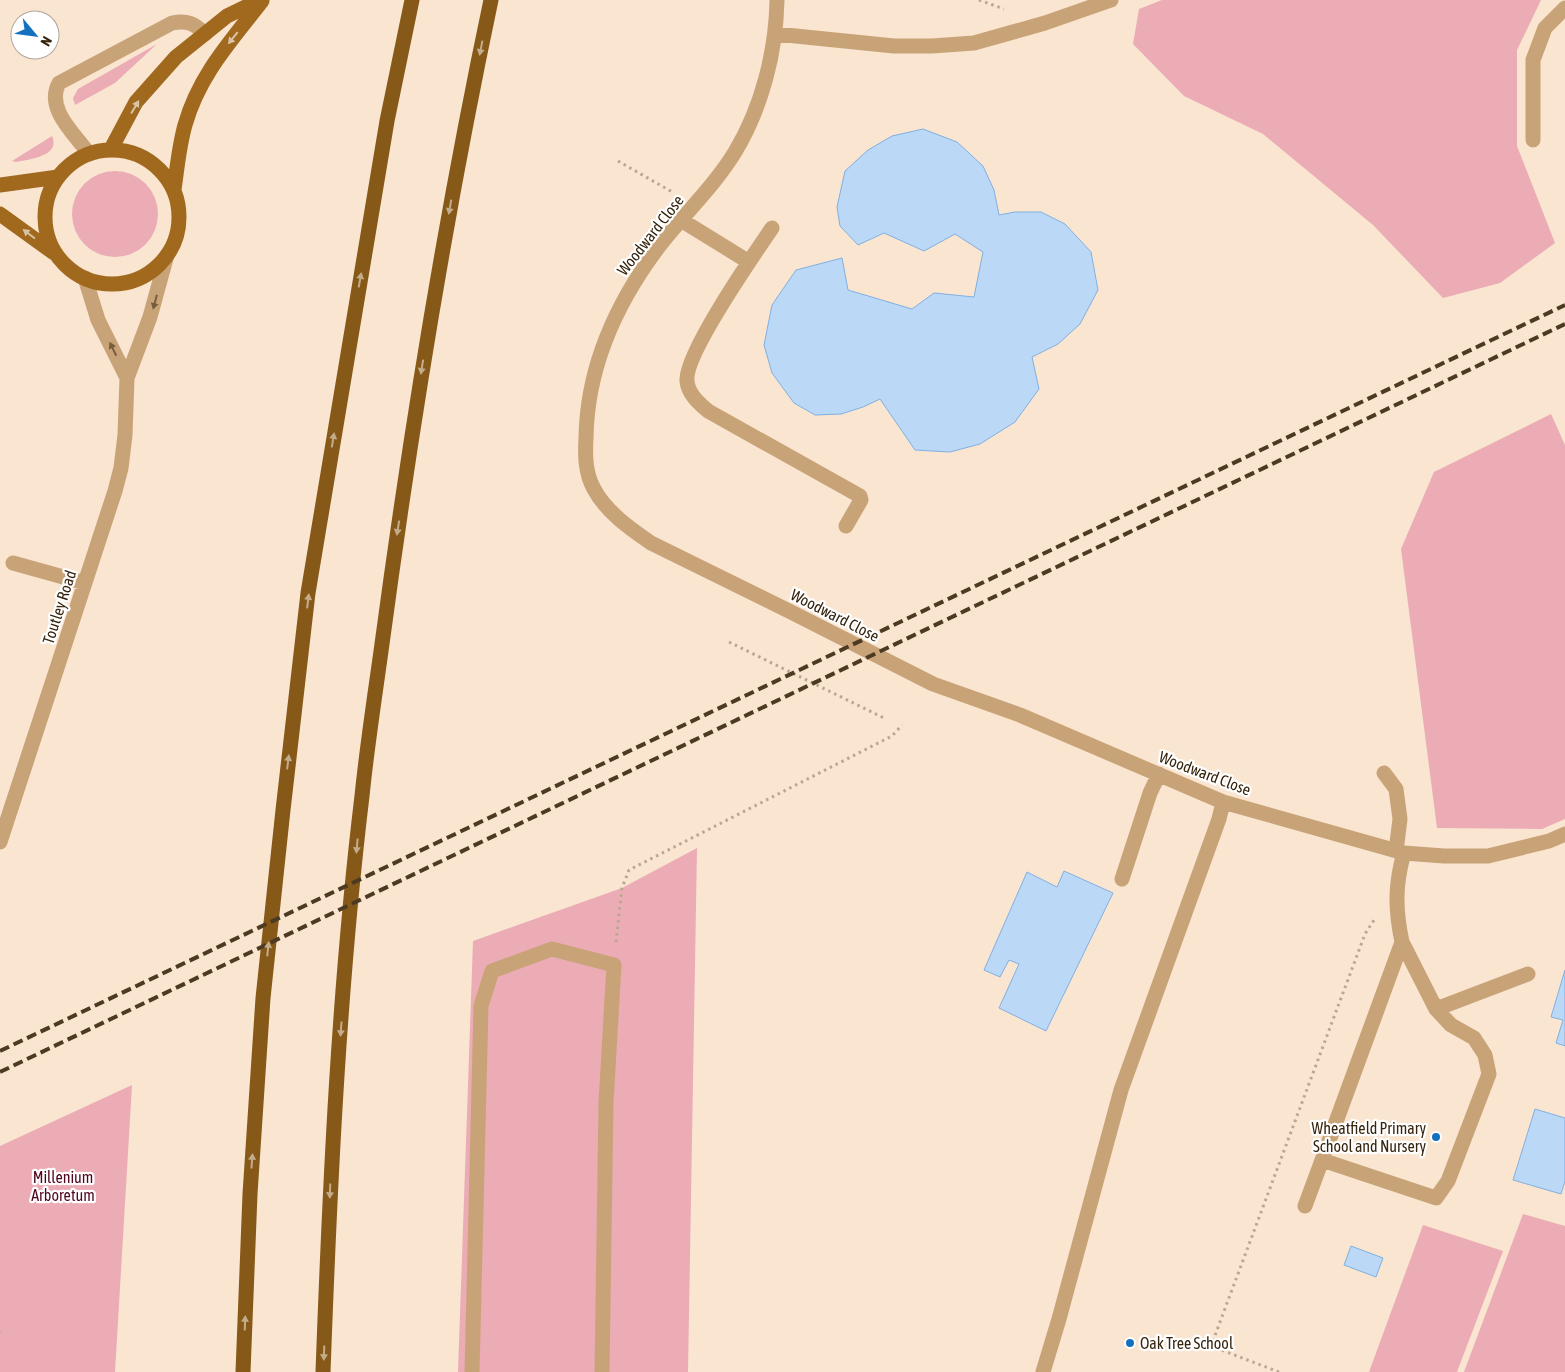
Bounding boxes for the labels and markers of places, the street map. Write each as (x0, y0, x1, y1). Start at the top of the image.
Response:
place label: Wheatfield Primary School and Nursery (1312, 1119, 1426, 1156)
marker: Wheatfield Primary School and Nursery (1430, 1131, 1442, 1143)
place label: Oak Tree School (1140, 1334, 1234, 1352)
marker: Oak Tree School (1124, 1337, 1136, 1349)

